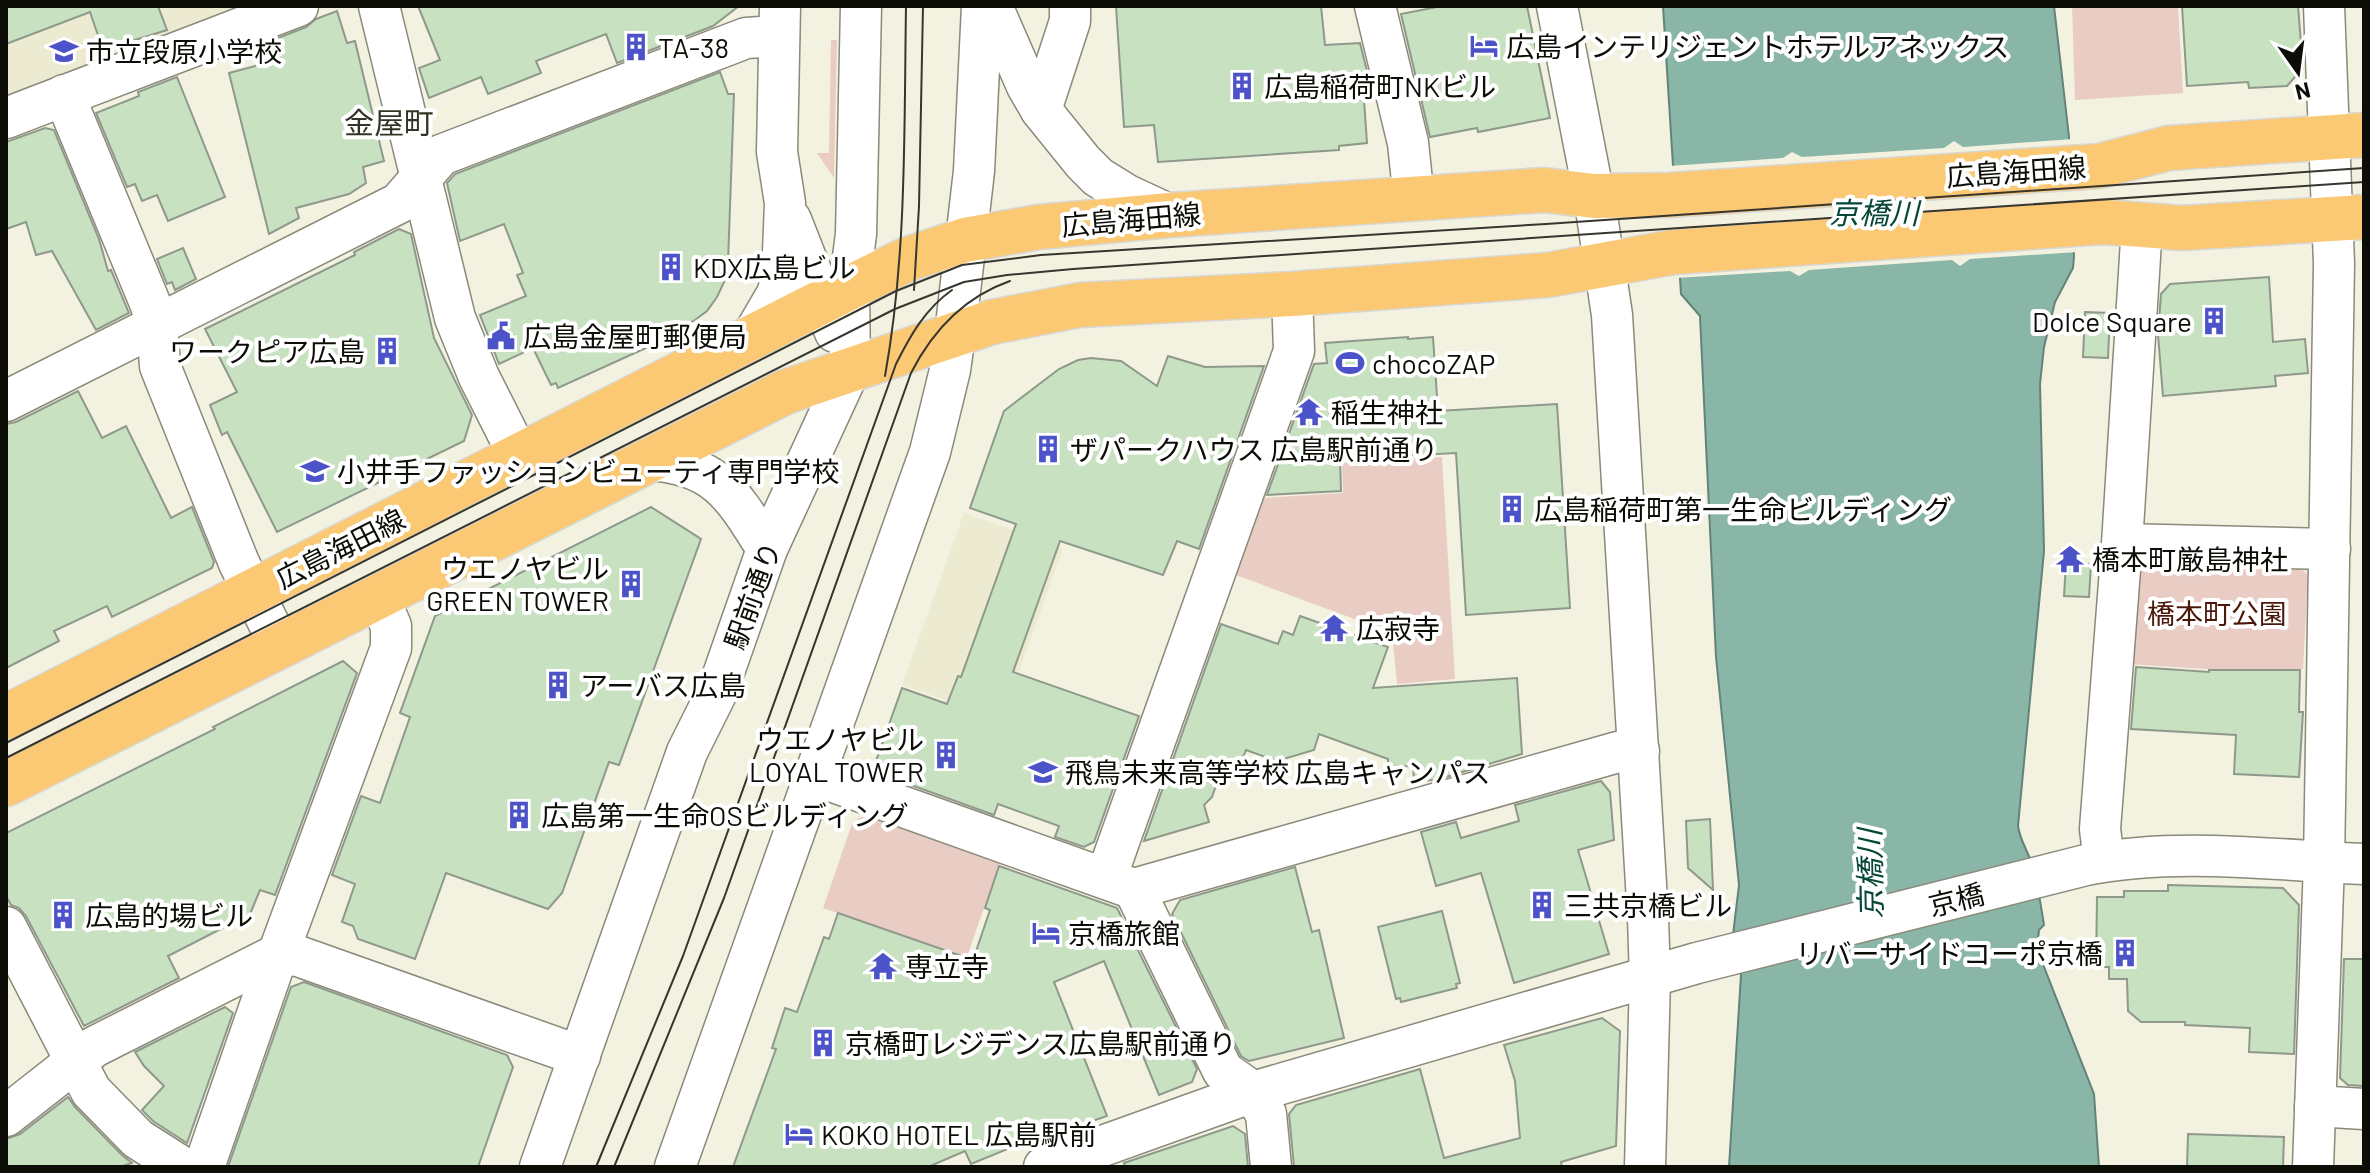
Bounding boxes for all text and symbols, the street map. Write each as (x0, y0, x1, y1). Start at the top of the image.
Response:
place label: 広島インテリジェントホテルアネックス (1506, 29, 2009, 63)
place label: TA-38 (658, 30, 729, 64)
hotel icon: 広島インテリジェントホテルアネックス (1469, 31, 1499, 61)
building icon: TA-38 (621, 32, 651, 62)
north arrow (2258, 32, 2338, 112)
place label: 市立段原小学校 (86, 34, 282, 68)
school or university icon: 市立段原小学校 (49, 36, 79, 66)
place label: 広島稲荷町NKビル (1264, 69, 1496, 103)
building icon: 広島稲荷町NKビル (1227, 71, 1257, 101)
text: N (2293, 78, 2313, 107)
district label: 金屋町 (344, 104, 434, 140)
street label: 広島海田線 (1945, 149, 2087, 193)
water label: 京橋川 (1829, 194, 1922, 230)
street label: 広島海田線 (1060, 196, 1202, 242)
place label: KDX広島ビル (693, 250, 856, 284)
building icon: KDX広島ビル (656, 252, 686, 282)
place label: Dolce Square (2032, 304, 2192, 338)
building icon: Dolce Square (2199, 306, 2229, 336)
place label: 広島金屋町郵便局 (523, 319, 747, 353)
public building icon: 広島金屋町郵便局 (486, 321, 516, 351)
place label: ワークピア広島 (169, 334, 365, 368)
building icon: ワークピア広島 (372, 336, 402, 366)
place label: chocoZAP (1372, 346, 1495, 380)
sports icon: chocoZAP (1335, 348, 1365, 378)
place label: 稲生神社 (1331, 395, 1443, 429)
temple icon: 稲生神社 (1294, 397, 1324, 427)
place label: ザパークハウス 広島駅前通り (1070, 432, 1438, 466)
building icon: ザパークハウス 広島駅前通り (1033, 434, 1063, 464)
place label: 小井手ファッションビューティ専門学校 (337, 454, 839, 488)
school or university icon: 小井手ファッションビューティ専門学校 (300, 456, 330, 486)
place label: 広島稲荷町第一生命ビルディング (1534, 492, 1952, 526)
building icon: 広島稲荷町第一生命ビルディング (1497, 494, 1527, 524)
street label: 広島海田線 (270, 501, 410, 595)
street label: 駅前通り (717, 537, 787, 653)
place label: 橋本町厳島神社 (2092, 542, 2288, 576)
temple icon: 橋本町厳島神社 (2055, 544, 2085, 574)
place label: ウエノヤビル GREEN TOWER (426, 551, 609, 617)
building icon: ウエノヤビル GREEN TOWER (616, 569, 646, 599)
park label: 橋本町公園 (2147, 596, 2287, 630)
place label: 広寂寺 (1356, 611, 1440, 645)
temple icon: 広寂寺 (1319, 613, 1349, 643)
place label: アーバス広島 (580, 668, 746, 702)
building icon: アーバス広島 (543, 670, 573, 700)
place label: ウエノヤビル LOYAL TOWER (749, 722, 924, 788)
building icon: ウエノヤビル LOYAL TOWER (931, 740, 961, 770)
place label: 飛鳥未来高等学校 広島キャンパス (1065, 755, 1491, 789)
school or university icon: 飛鳥未来高等学校 広島キャンパス (1028, 757, 1058, 787)
place label: 広島第一生命OSビルディング (541, 798, 909, 832)
building icon: 広島第一生命OSビルディング (504, 800, 534, 830)
water label: 京橋川 (1850, 826, 1888, 919)
street label: 京橋 (1925, 876, 1987, 922)
place label: 三共京橋ビル (1564, 888, 1732, 922)
building icon: 三共京橋ビル (1527, 890, 1557, 920)
place label: 広島的場ビル (85, 898, 253, 932)
building icon: 広島的場ビル (48, 900, 78, 930)
place label: 京橋旅館 (1068, 916, 1180, 950)
hotel icon: 京橋旅館 (1031, 918, 1061, 948)
place label: リバーサイドコーポ京橋 (1796, 936, 2103, 970)
building icon: リバーサイドコーポ京橋 (2110, 938, 2140, 968)
place label: 専立寺 (905, 949, 989, 983)
temple icon: 専立寺 (868, 951, 898, 981)
place label: 京橋町レジデンス広島駅前通り (845, 1026, 1236, 1060)
building icon: 京橋町レジデンス広島駅前通り (808, 1028, 838, 1058)
place label: KOKO HOTEL 広島駅前 (821, 1117, 1097, 1151)
hotel icon: KOKO HOTEL 広島駅前 (784, 1119, 814, 1149)

